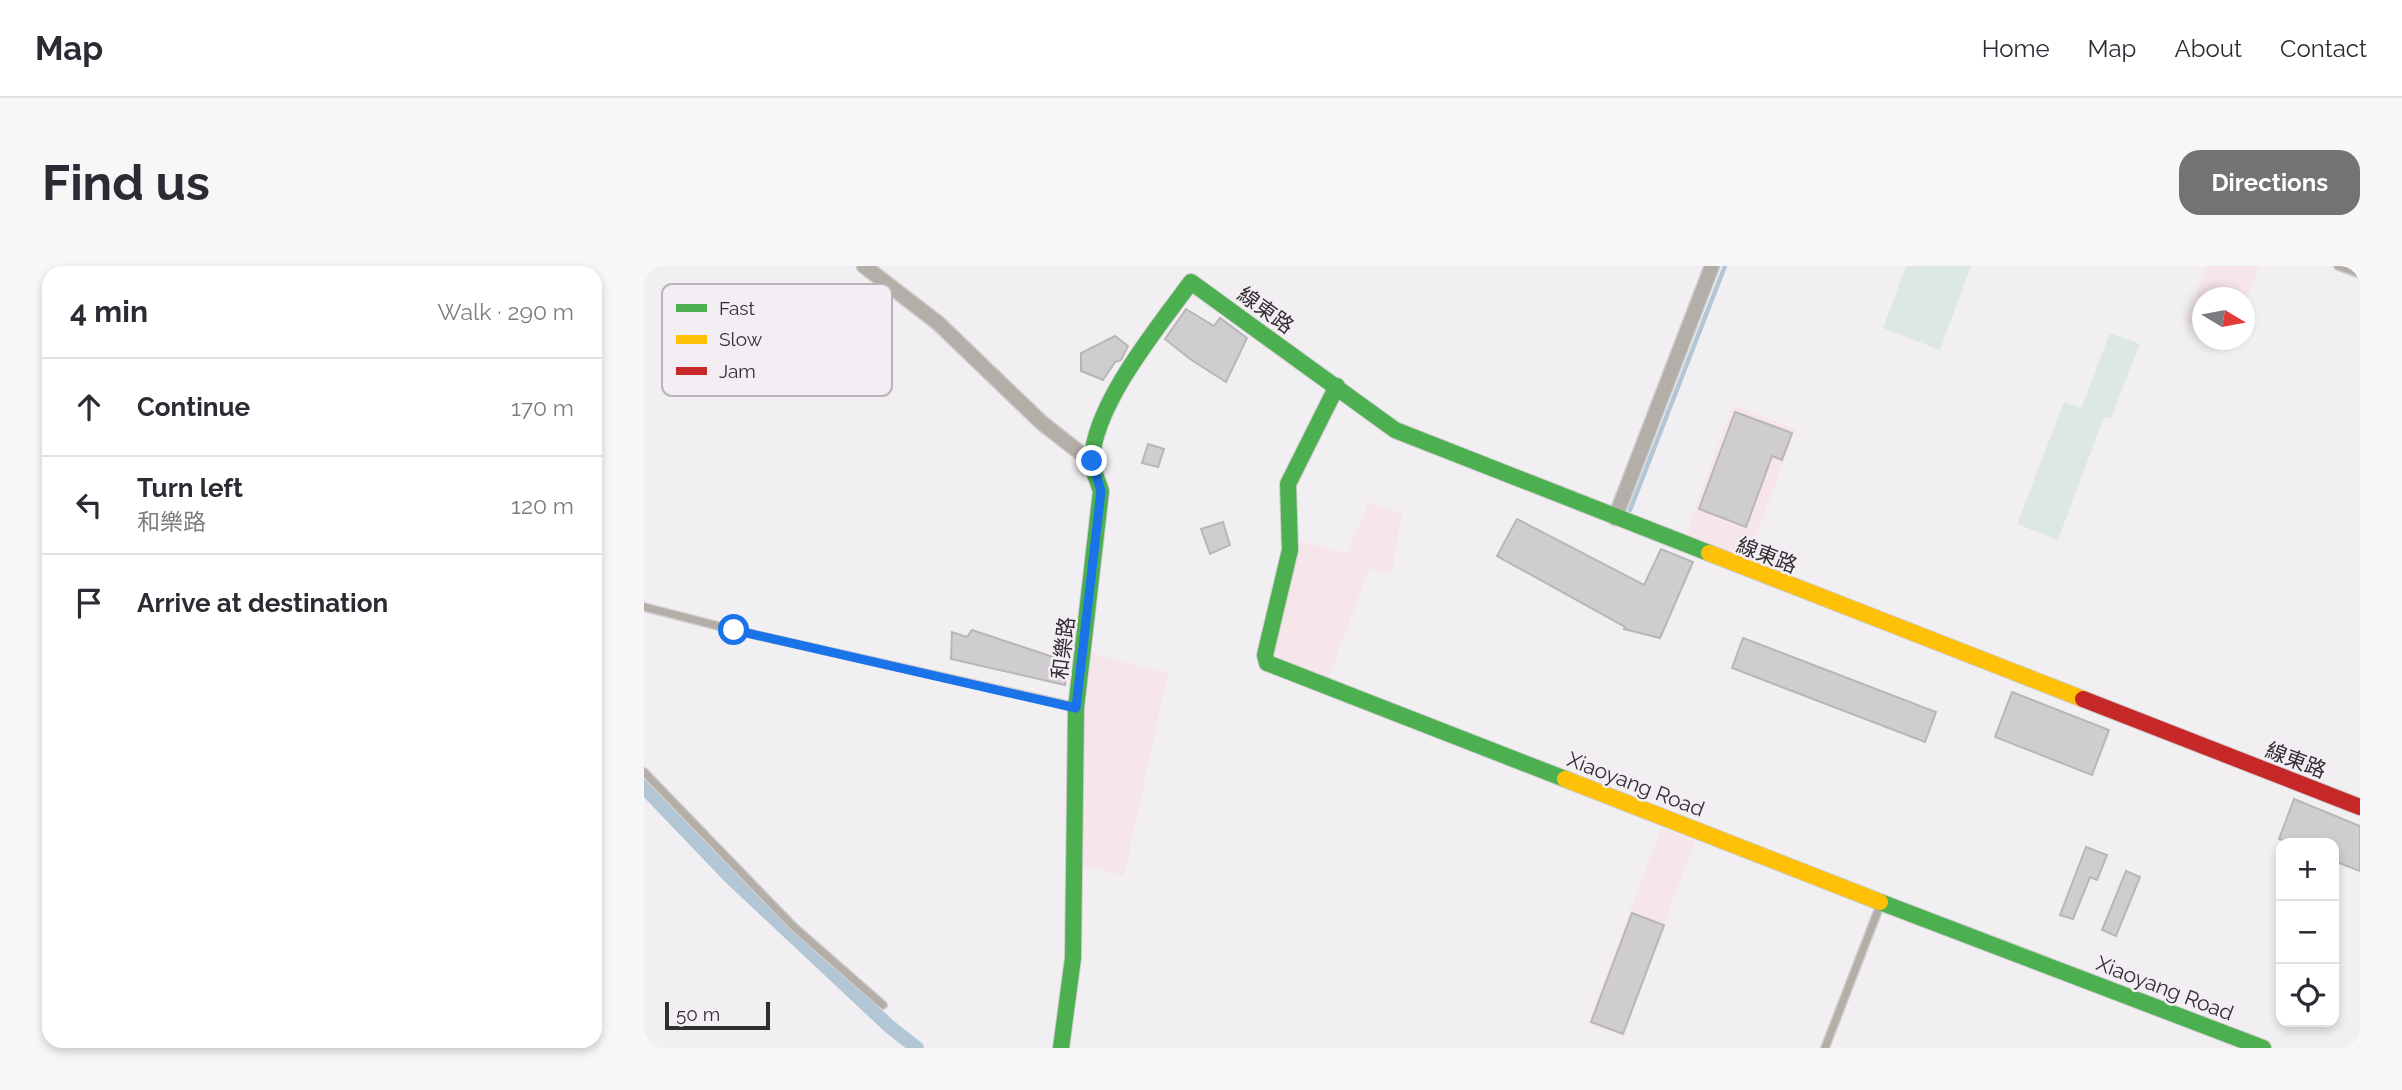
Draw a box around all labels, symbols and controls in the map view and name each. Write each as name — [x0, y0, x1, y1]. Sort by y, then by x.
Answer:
text: Map — [35, 29, 103, 68]
text: Home — [1982, 34, 2050, 63]
text: Map — [2088, 34, 2136, 63]
text: About — [2174, 34, 2242, 63]
text: Contact — [2280, 34, 2367, 63]
button: Directions — [2179, 150, 2360, 215]
text: Find us — [42, 154, 210, 211]
street label: 線東路 — [1233, 281, 1299, 339]
legend — [662, 284, 892, 396]
north arrow — [2192, 287, 2255, 350]
text: 4 min — [70, 294, 148, 329]
text: Fast — [719, 297, 755, 319]
text: Walk · 290 m — [438, 298, 574, 325]
text: Slow — [719, 328, 763, 350]
text: Jam — [719, 360, 756, 382]
icon: ahead — [70, 388, 108, 426]
text: Continue — [137, 392, 250, 422]
text: 170 m — [511, 394, 574, 421]
route end — [1076, 445, 1107, 476]
text: Turn left — [137, 473, 243, 503]
icon: left — [70, 486, 108, 524]
text: 120 m — [511, 492, 574, 519]
text: 和樂路 — [137, 508, 206, 535]
street label: 線東路 — [1733, 532, 1801, 578]
icon: arrive — [70, 584, 108, 622]
text: Arrive at destination — [137, 588, 388, 618]
route start — [718, 614, 749, 645]
street label: 和樂路 — [1047, 615, 1079, 681]
street label: 線東路 — [2262, 737, 2330, 783]
street label: Xiaoyang Road — [1564, 746, 1708, 822]
map controls — [2276, 838, 2339, 1027]
button: + — [2276, 838, 2339, 901]
button: − — [2276, 901, 2339, 964]
street label: Xiaoyang Road — [2093, 950, 2237, 1026]
button: locate — [2276, 964, 2339, 1027]
scale bar — [665, 999, 770, 1031]
text: 50 m — [676, 1003, 720, 1025]

